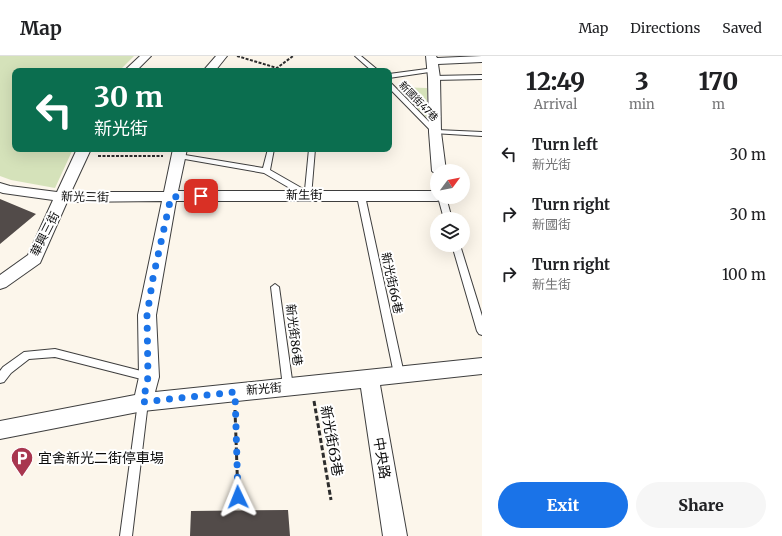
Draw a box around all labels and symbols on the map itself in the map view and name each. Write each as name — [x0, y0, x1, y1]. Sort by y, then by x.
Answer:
street label: 新國街47巷 — [396, 79, 441, 124]
north arrow — [430, 164, 470, 204]
pin — [184, 179, 218, 213]
street label: 新生街 — [286, 187, 322, 202]
street label: 新光三街 — [61, 189, 109, 204]
street label: 華興三街 — [27, 209, 62, 259]
street label: 新光街66巷 — [379, 251, 406, 315]
street label: 新光街86巷 — [283, 303, 306, 367]
street label: 新光街 — [245, 379, 283, 398]
street label: 新光街63巷 — [317, 404, 347, 478]
street label: 中央路 — [370, 436, 394, 480]
parking icon: 宜舍新光二街停車場 — [9, 445, 35, 478]
place label: 宜舍新光二街停車場 — [38, 449, 164, 467]
position arrow — [217, 476, 259, 518]

